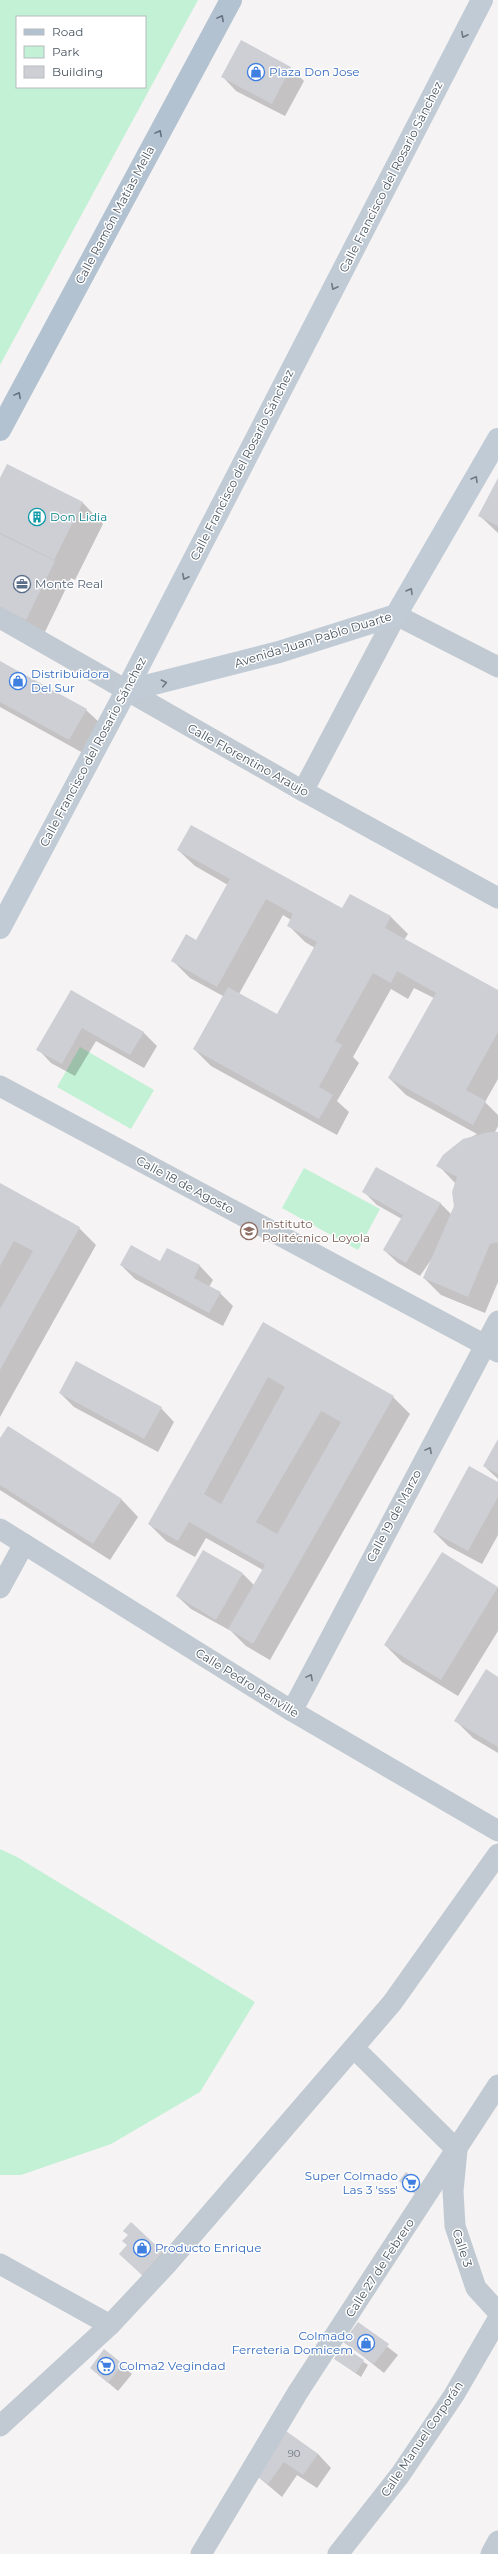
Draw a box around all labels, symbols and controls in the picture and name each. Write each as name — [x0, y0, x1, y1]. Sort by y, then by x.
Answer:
one-way arrow — [216, 15, 224, 22]
legend — [16, 16, 146, 88]
text: Road — [52, 24, 83, 39]
one-way arrow — [462, 30, 469, 38]
text: Park — [52, 44, 80, 59]
shop icon: Plaza Don Jose — [246, 62, 266, 82]
text: Building — [52, 64, 103, 79]
place label: Plaza Don Jose — [269, 64, 360, 79]
street label: Calle Francisco del Rosario Sánchez — [336, 79, 445, 275]
one-way arrow — [155, 130, 162, 137]
street label: Calle Ramón Matías Mella — [72, 143, 157, 287]
one-way arrow — [331, 283, 339, 290]
street label: Calle Francisco del Rosario Sánchez — [187, 367, 296, 563]
one-way arrow — [14, 392, 21, 399]
one-way arrow — [471, 475, 478, 483]
building icon: Don Lidia — [27, 507, 47, 527]
place label: Don Lidia — [50, 509, 107, 524]
one-way arrow — [182, 572, 190, 580]
office icon: Monte Real — [12, 574, 32, 594]
place label: Monte Real — [35, 576, 103, 591]
one-way arrow — [406, 588, 413, 595]
street label: Avenida Juan Pablo Duarte — [232, 608, 393, 671]
street label: Calle Francisco del Rosario Sánchez — [36, 654, 149, 849]
place label: Distribuidora Del Sur — [31, 666, 109, 695]
shop icon: Distribuidora Del Sur — [8, 671, 28, 691]
one-way arrow — [161, 679, 167, 687]
street label: Calle Florentino Araujo — [185, 720, 312, 799]
street label: Calle 18 de Agosto — [134, 1153, 237, 1217]
place label: Instituto Politécnico Loyola — [262, 1216, 370, 1245]
school or university icon: Instituto Politécnico Loyola — [239, 1221, 259, 1241]
one-way arrow — [424, 1447, 432, 1454]
street label: Calle 19 de Marzo — [363, 1467, 424, 1565]
street label: Calle Pedro Renville — [193, 1645, 302, 1720]
one-way arrow — [305, 1673, 312, 1681]
place label: Super Colmado Las 3 'sss' — [305, 2168, 398, 2197]
supermarket icon: Super Colmado Las 3 'sss' — [401, 2173, 421, 2193]
street label: Calle 27 de Febrero — [342, 2216, 417, 2320]
street label: Calle 3 — [449, 2227, 476, 2269]
shop icon: Producto Enrique — [132, 2238, 152, 2258]
place label: Producto Enrique — [155, 2240, 261, 2255]
place label: Colmado Ferreteria Domicem — [232, 2328, 353, 2357]
shop icon: Colmado Ferreteria Domicem — [356, 2333, 376, 2353]
supermarket icon: Colma2 Vegindad — [96, 2356, 116, 2376]
place label: Colma2 Vegindad — [119, 2358, 226, 2373]
street label: Calle Manuel Corporán — [377, 2378, 466, 2499]
house number: 90 — [288, 2447, 301, 2460]

